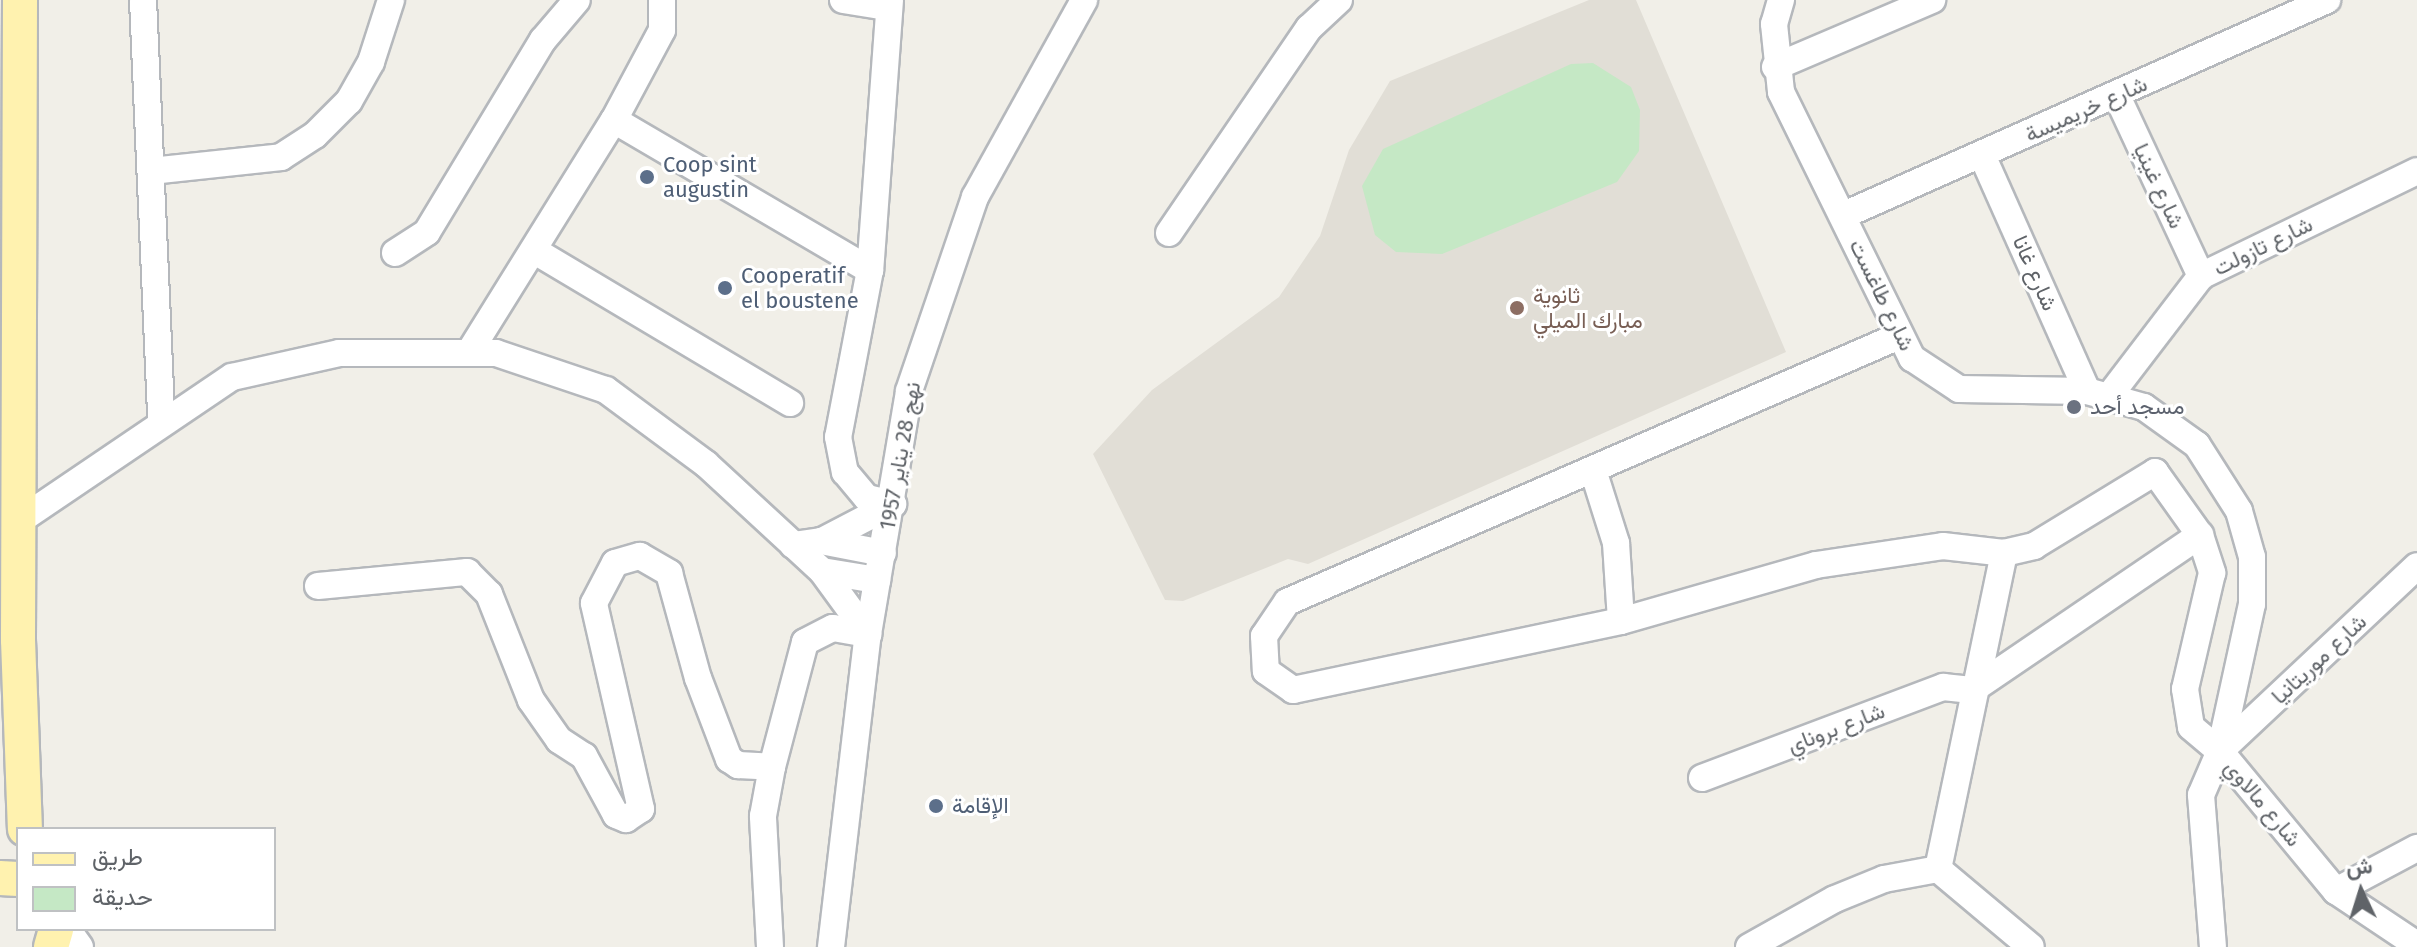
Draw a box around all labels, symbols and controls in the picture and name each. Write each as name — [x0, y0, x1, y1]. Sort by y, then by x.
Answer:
street label: شارع خريميسة — [2021, 70, 2151, 148]
street label: شارع غينيا — [2128, 139, 2190, 233]
place label: Coop sint augustin — [663, 151, 757, 202]
marker: Coop sint augustin — [638, 168, 656, 186]
street label: شارع تازولت — [2209, 211, 2317, 281]
street label: شارع غانا — [2007, 231, 2063, 315]
street label: شارع طاغست — [1844, 235, 1920, 355]
place label: Cooperatif el boustene — [741, 262, 859, 314]
marker: Cooperatif el boustene — [716, 279, 734, 297]
place label: ثانوية مبارك الميلي — [1533, 282, 1643, 334]
marker: ثانوية مبارك الميلي — [1508, 299, 1526, 317]
street label: نهج 28 يناير 1957 — [874, 380, 926, 532]
place label: مسجد أحد — [2090, 394, 2184, 420]
marker: مسجد أحد — [2065, 398, 2083, 416]
street label: شارع موريتانيا — [2266, 608, 2372, 710]
street label: شارع بروناي — [1784, 697, 1888, 759]
street label: شارع مالاوي — [2219, 754, 2307, 852]
place label: الإقامة — [952, 793, 1009, 819]
marker: الإقامة — [927, 797, 945, 815]
legend — [16, 827, 276, 931]
text: طريق — [92, 843, 143, 871]
north arrow — [2321, 851, 2401, 931]
text: ش — [2345, 852, 2373, 881]
text: حديقة — [92, 883, 153, 911]

